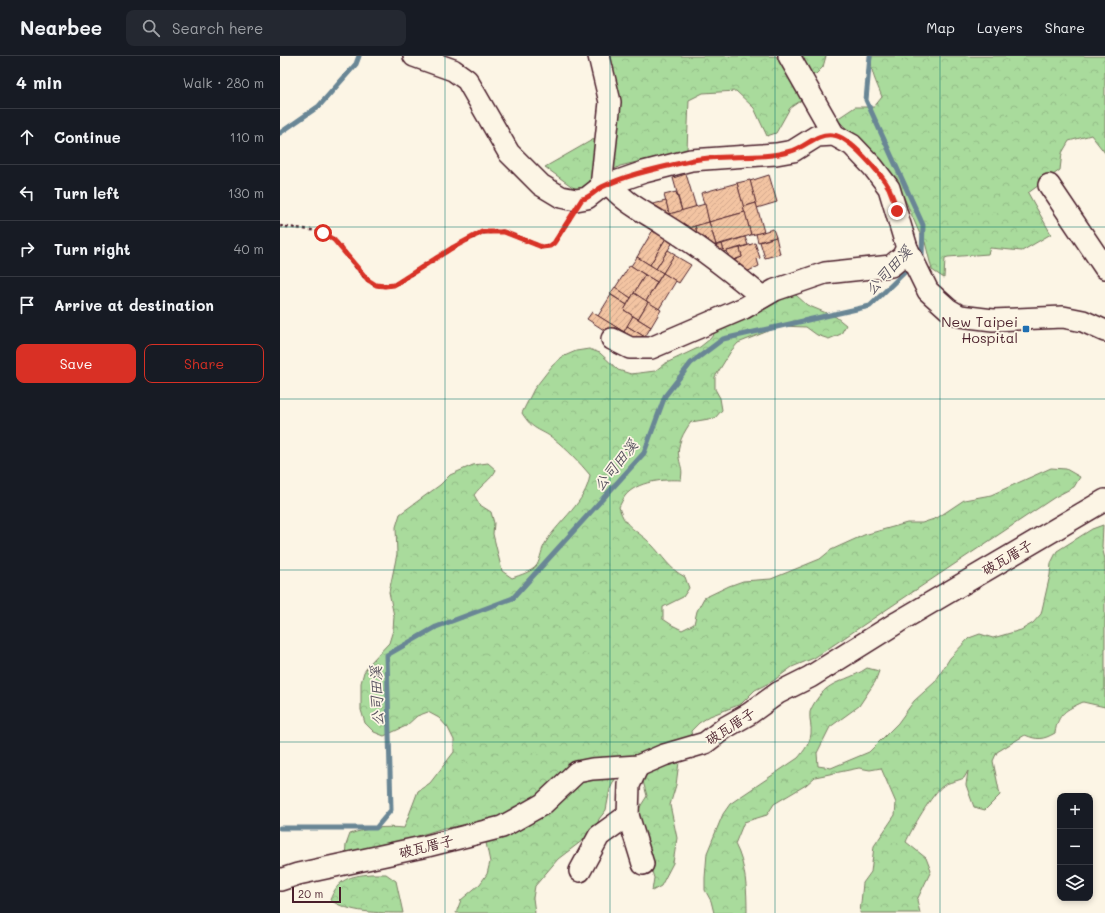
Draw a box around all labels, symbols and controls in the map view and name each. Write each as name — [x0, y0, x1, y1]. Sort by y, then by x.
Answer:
search box — [126, 10, 406, 46]
text: Nearbee — [20, 15, 102, 40]
icon: search — [140, 17, 162, 39]
text: Search here — [172, 18, 263, 38]
text: Map — [926, 18, 955, 37]
text: Layers — [977, 18, 1023, 37]
text: Share — [1045, 18, 1085, 37]
text: 4 min — [16, 71, 62, 93]
text: Walk · 280 m — [183, 74, 264, 91]
icon: ahead — [16, 126, 38, 148]
text: Continue — [54, 127, 121, 147]
text: 110 m — [230, 128, 264, 145]
icon: left — [16, 182, 38, 204]
text: Turn left — [54, 183, 119, 203]
text: 130 m — [228, 184, 264, 201]
route end — [888, 202, 906, 220]
route start — [314, 224, 332, 242]
icon: right — [16, 238, 38, 260]
text: Turn right — [54, 239, 131, 259]
text: 40 m — [234, 240, 264, 257]
water label: 公司田溪 — [860, 241, 916, 299]
icon: arrive — [16, 294, 38, 316]
text: Arrive at destination — [54, 295, 214, 315]
place label: New Taipei Hospital — [941, 312, 1018, 347]
marker: New Taipei Hospital — [1021, 324, 1031, 334]
button: Save — [16, 344, 136, 383]
button: Share — [144, 344, 264, 383]
water label: 公司田溪 — [588, 435, 642, 495]
street label: 破瓦厝子 — [978, 535, 1036, 579]
water label: 公司田溪 — [365, 665, 387, 726]
street label: 破瓦厝子 — [701, 703, 759, 749]
map controls — [1057, 793, 1093, 901]
button: + — [1057, 793, 1093, 829]
button: − — [1057, 829, 1093, 865]
street label: 破瓦厝子 — [397, 830, 455, 862]
button: layers — [1057, 865, 1093, 901]
scale bar — [292, 885, 341, 904]
text: 20 m — [298, 886, 323, 901]

